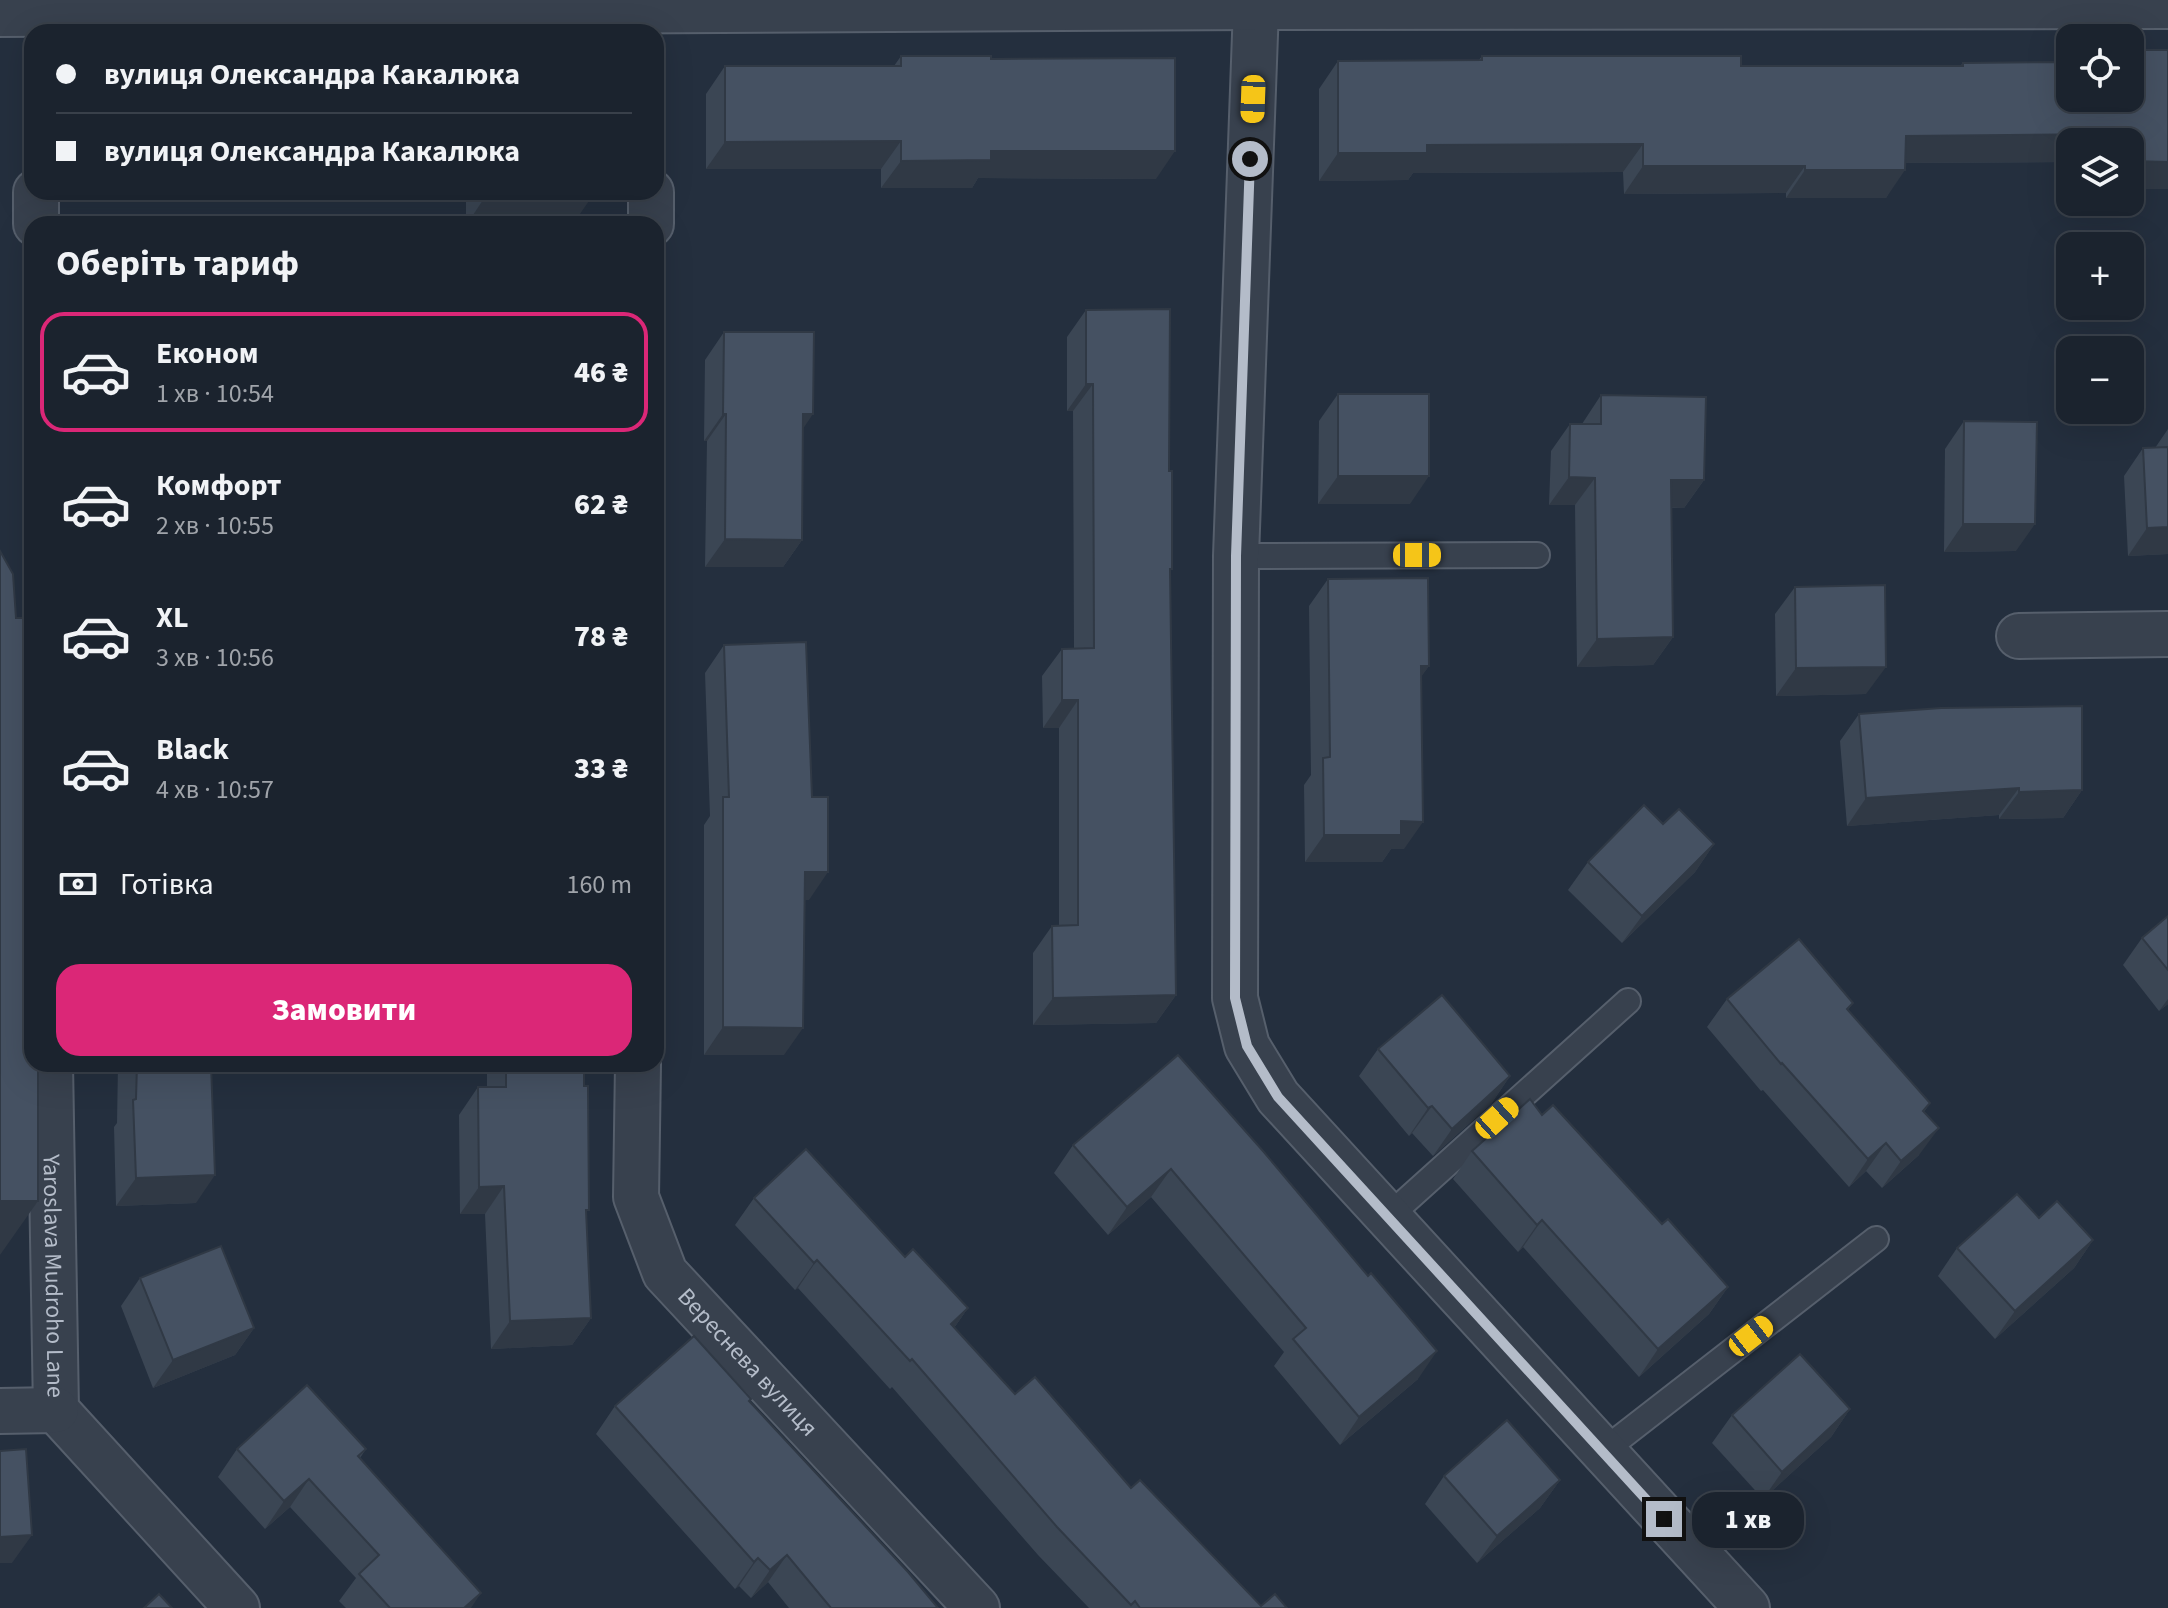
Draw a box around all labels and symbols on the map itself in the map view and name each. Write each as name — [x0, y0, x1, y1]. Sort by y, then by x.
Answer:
car — [1240, 75, 1266, 123]
route start — [1232, 141, 1268, 177]
car — [1393, 543, 1441, 567]
car — [1471, 1093, 1523, 1143]
street label: Yaroslava Mudroho Lane — [34, 1153, 73, 1398]
street label: Вереснева вулиця — [670, 1280, 826, 1444]
car — [1725, 1312, 1777, 1360]
callout: 1 хв — [1692, 1491, 1804, 1547]
route end — [1646, 1501, 1682, 1537]

